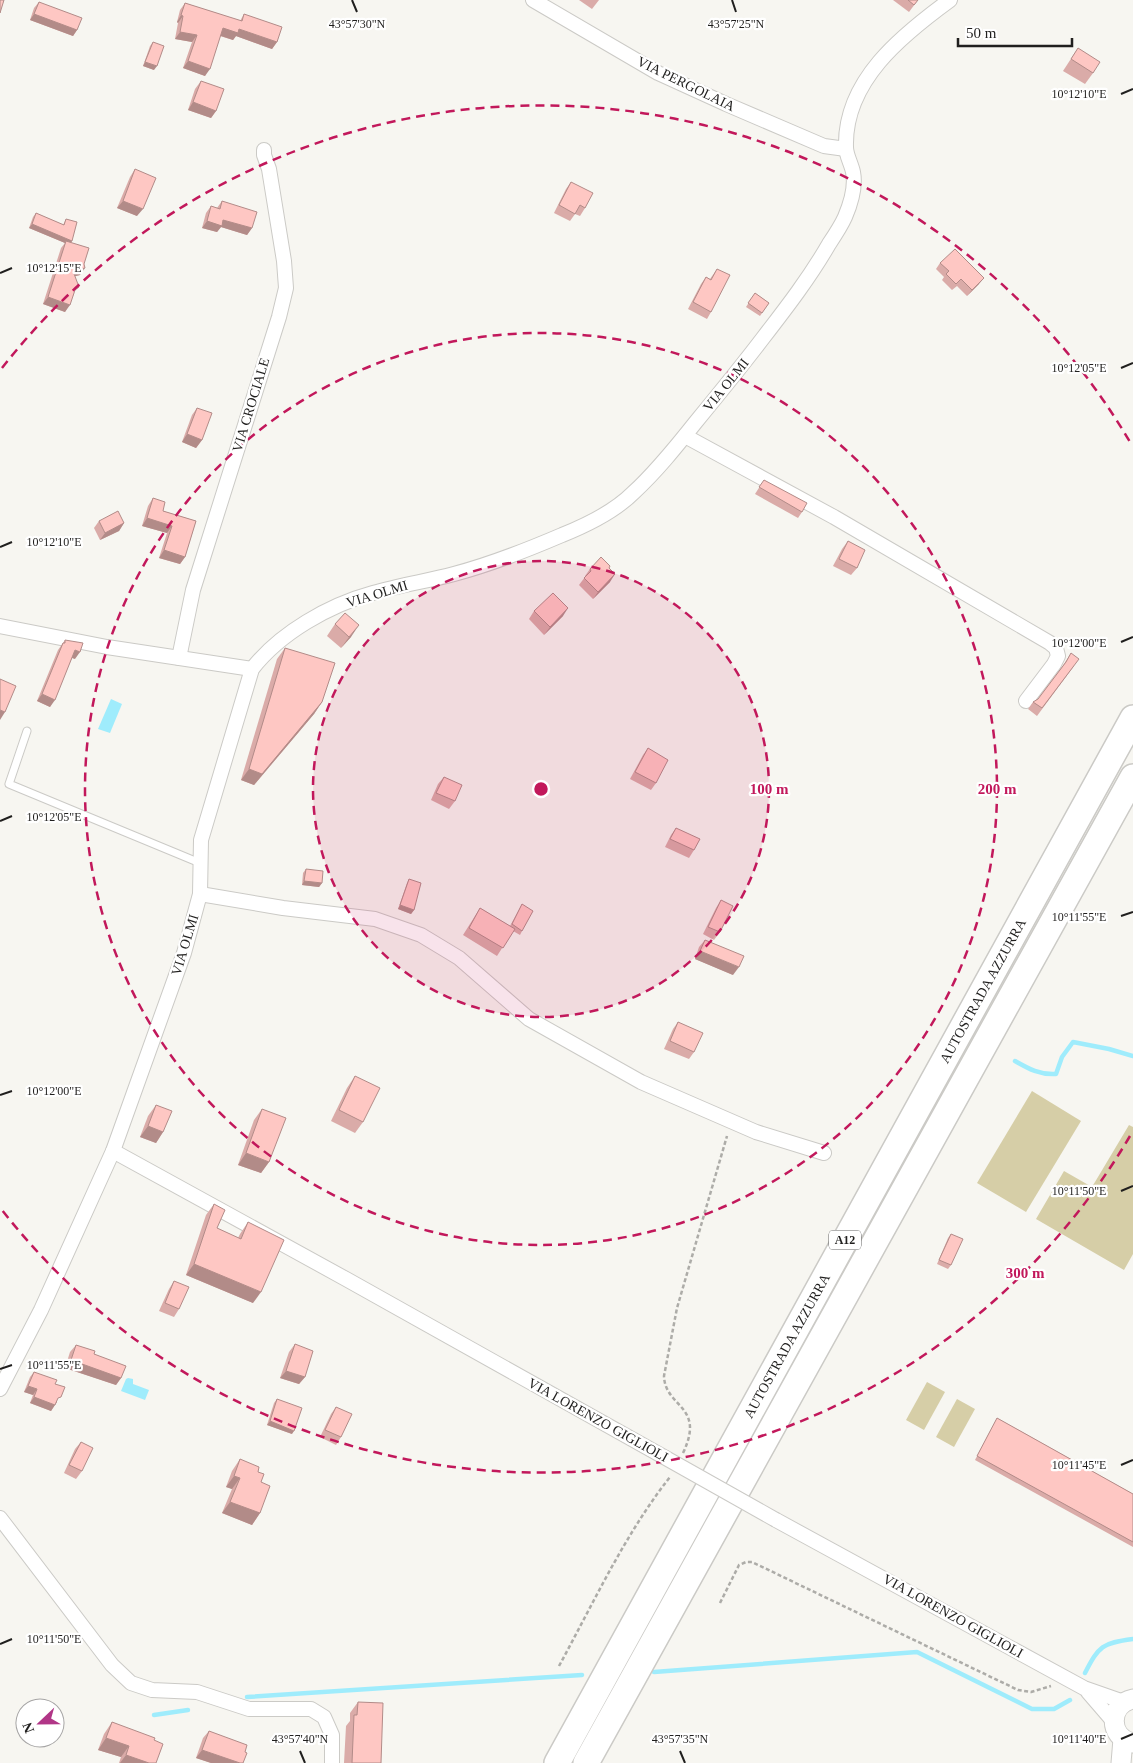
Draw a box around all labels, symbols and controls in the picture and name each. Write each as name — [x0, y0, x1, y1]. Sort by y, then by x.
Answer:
scale bar — [958, 15, 1072, 47]
text: 43°57'30"N — [329, 17, 386, 31]
text: 43°57'25"N — [708, 17, 765, 31]
text: 50 m — [966, 25, 997, 41]
street label: VIA PERGOLAIA — [635, 54, 738, 115]
text: 10°12'10"E — [1051, 87, 1107, 101]
text: 10°12'15"E — [26, 261, 82, 275]
street label: VIA OLMI — [700, 355, 752, 414]
street label: VIA CROCIALE — [230, 356, 272, 454]
text: 10°12'05"E — [1051, 361, 1107, 375]
text: 10°12'10"E — [26, 535, 82, 549]
street label: VIA OLMI — [344, 577, 410, 610]
text: 10°12'00"E — [1051, 636, 1107, 650]
centre of rings — [532, 780, 550, 798]
text: 100 m — [750, 781, 789, 797]
text: 200 m — [978, 781, 1017, 797]
text: 10°12'05"E — [26, 810, 82, 824]
text: 10°11'55"E — [1052, 910, 1106, 924]
street label: VIA OLMI — [169, 912, 202, 978]
street label: AUTOSTRADA AZZURRA — [937, 915, 1029, 1066]
text: 10°12'00"E — [26, 1084, 82, 1098]
text: 10°11'50"E — [1052, 1184, 1106, 1198]
road number: A12 — [829, 1230, 861, 1250]
text: 300 m — [1006, 1265, 1045, 1281]
street label: AUTOSTRADA AZZURRA — [741, 1270, 833, 1421]
text: 10°11'55"E — [27, 1358, 81, 1372]
street label: VIA LORENZO GIGLIOLI — [525, 1375, 671, 1465]
text: 10°11'45"E — [1052, 1458, 1106, 1472]
street label: VIA LORENZO GIGLIOLI — [880, 1571, 1026, 1661]
text: 10°11'50"E — [27, 1632, 81, 1646]
north arrow — [15, 1698, 65, 1748]
text: N — [20, 1720, 37, 1735]
text: 43°57'40"N — [272, 1732, 329, 1746]
text: 43°57'35"N — [652, 1732, 709, 1746]
text: 10°11'40"E — [1052, 1732, 1106, 1746]

